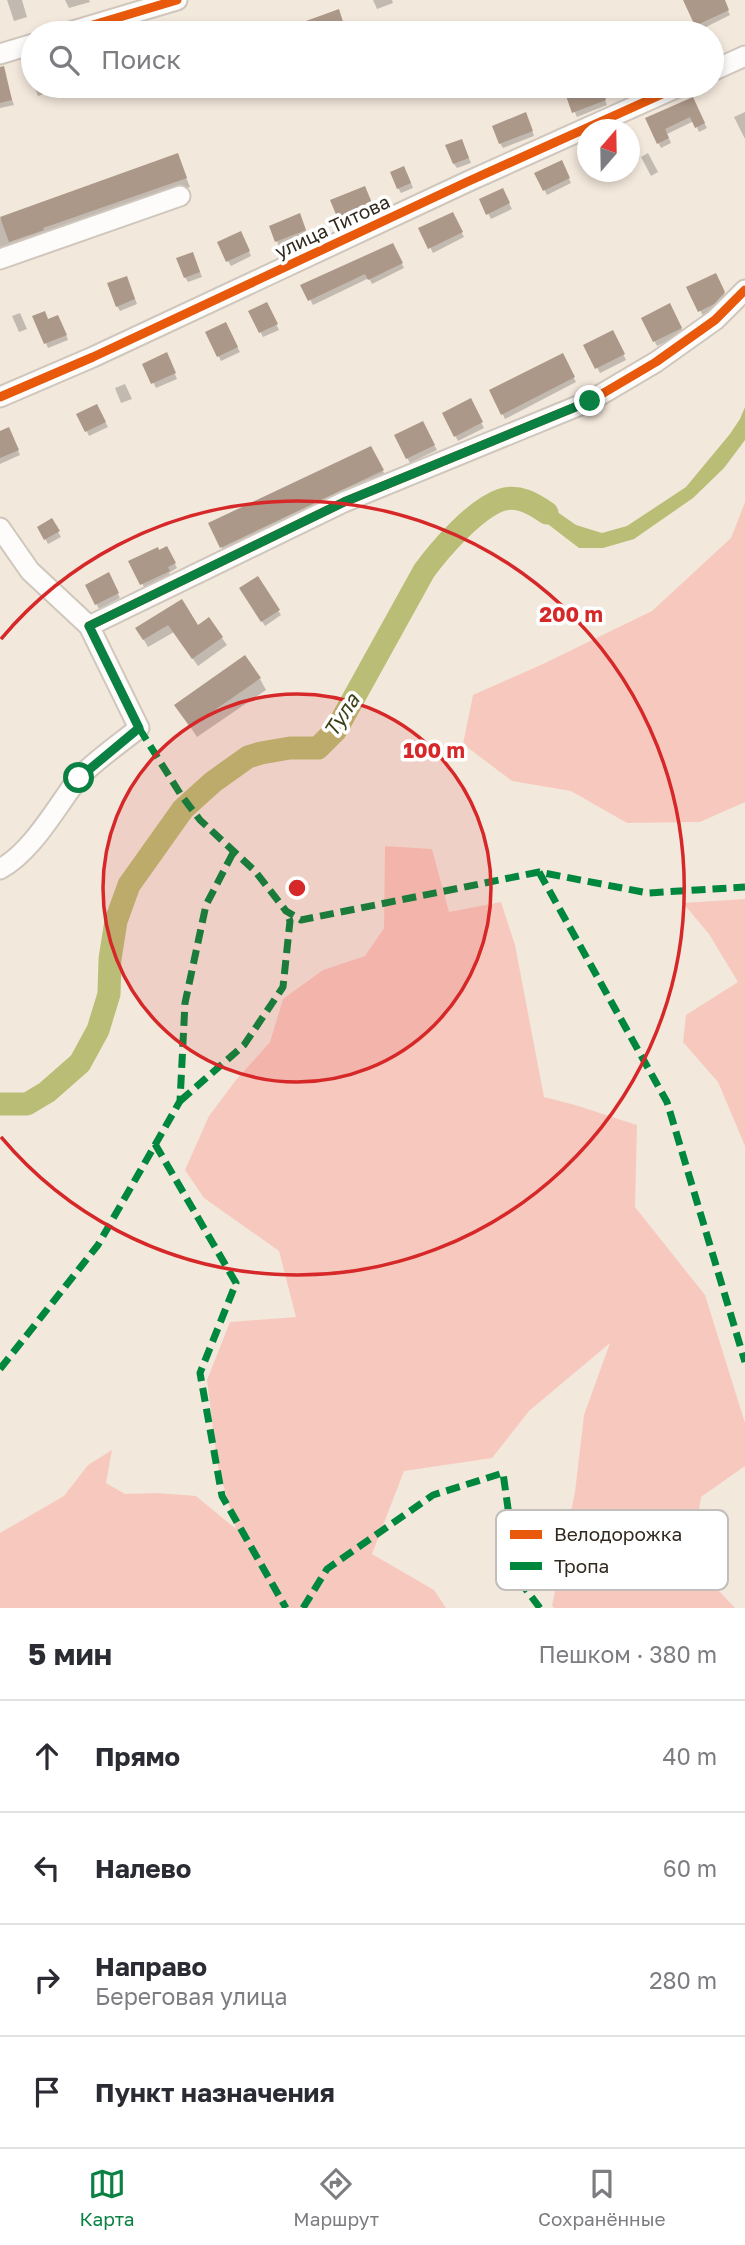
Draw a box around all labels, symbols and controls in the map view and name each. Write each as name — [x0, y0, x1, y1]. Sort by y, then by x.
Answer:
search box — [21, 21, 724, 98]
icon: search — [45, 41, 83, 79]
text: Поиск — [101, 44, 181, 75]
north arrow — [577, 119, 640, 182]
street label: улица Титова — [271, 189, 393, 263]
route end — [574, 385, 605, 416]
text: 200 m — [539, 601, 603, 627]
water label: Тула — [317, 687, 365, 742]
text: 100 m — [403, 737, 465, 763]
route start — [63, 762, 94, 793]
centre of rings — [285, 876, 309, 900]
legend — [496, 1510, 728, 1590]
text: Велодорожка — [554, 1522, 682, 1545]
text: Тропа — [554, 1554, 609, 1577]
text: 5 мин — [28, 1636, 112, 1672]
text: Пешком · 380 m — [538, 1640, 717, 1668]
icon: ahead — [28, 1737, 66, 1775]
text: Прямо — [95, 1741, 180, 1772]
text: 40 m — [663, 1742, 717, 1770]
icon: left — [28, 1849, 66, 1887]
text: Налево — [95, 1853, 191, 1884]
text: 60 m — [663, 1854, 717, 1882]
text: Направо — [95, 1951, 207, 1982]
icon: right — [28, 1961, 66, 1999]
text: 280 m — [649, 1966, 717, 1994]
text: Береговая улица — [95, 1982, 288, 2010]
icon: arrive — [28, 2073, 66, 2111]
text: Пункт назначения — [95, 2077, 335, 2108]
tab: Карта — [79, 2165, 134, 2230]
tab: Маршрут — [293, 2165, 379, 2230]
tab: Сохранённые — [538, 2165, 666, 2230]

